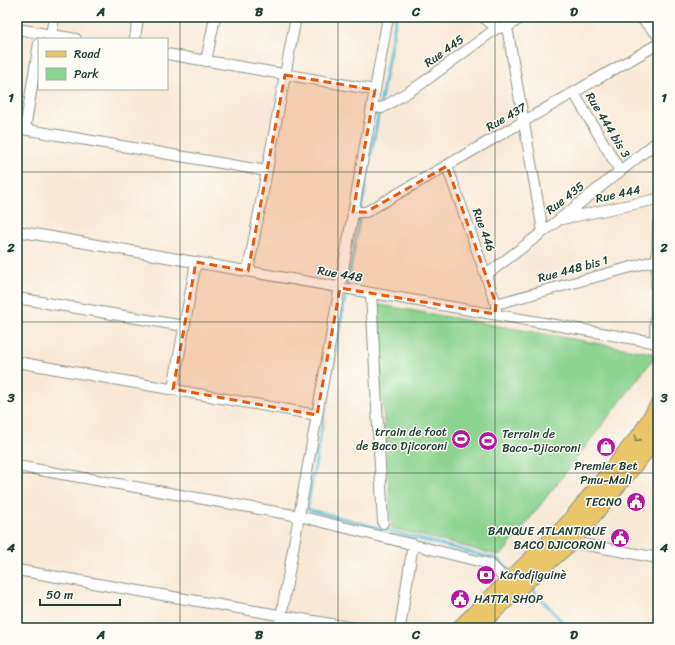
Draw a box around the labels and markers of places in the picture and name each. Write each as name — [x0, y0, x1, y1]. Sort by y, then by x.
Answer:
place label: trrain de foot de Baco Djicoroni — [356, 421, 448, 457]
place label: Terrain de Baco-Djicoroni — [502, 423, 581, 459]
sports icon: trrain de foot de Baco Djicoroni — [450, 428, 472, 450]
sports icon: Terrain de Baco-Djicoroni — [477, 430, 499, 452]
shop icon: Premier Bet Pmu-Mali — [595, 436, 617, 458]
place label: Premier Bet Pmu-Mali — [574, 455, 638, 491]
place label: TECNO — [585, 491, 622, 513]
public building icon: TECNO — [625, 491, 647, 513]
place label: BANQUE ATLANTIQUE BACO DJICORONI — [488, 520, 607, 556]
public building icon: BANQUE ATLANTIQUE BACO DJICORONI — [609, 527, 631, 549]
bank icon: Kafodjiguinè — [475, 564, 497, 586]
place label: Kafodjiguinè — [500, 564, 566, 586]
public building icon: HATTA SHOP — [449, 588, 471, 610]
place label: HATTA SHOP — [474, 588, 543, 610]

